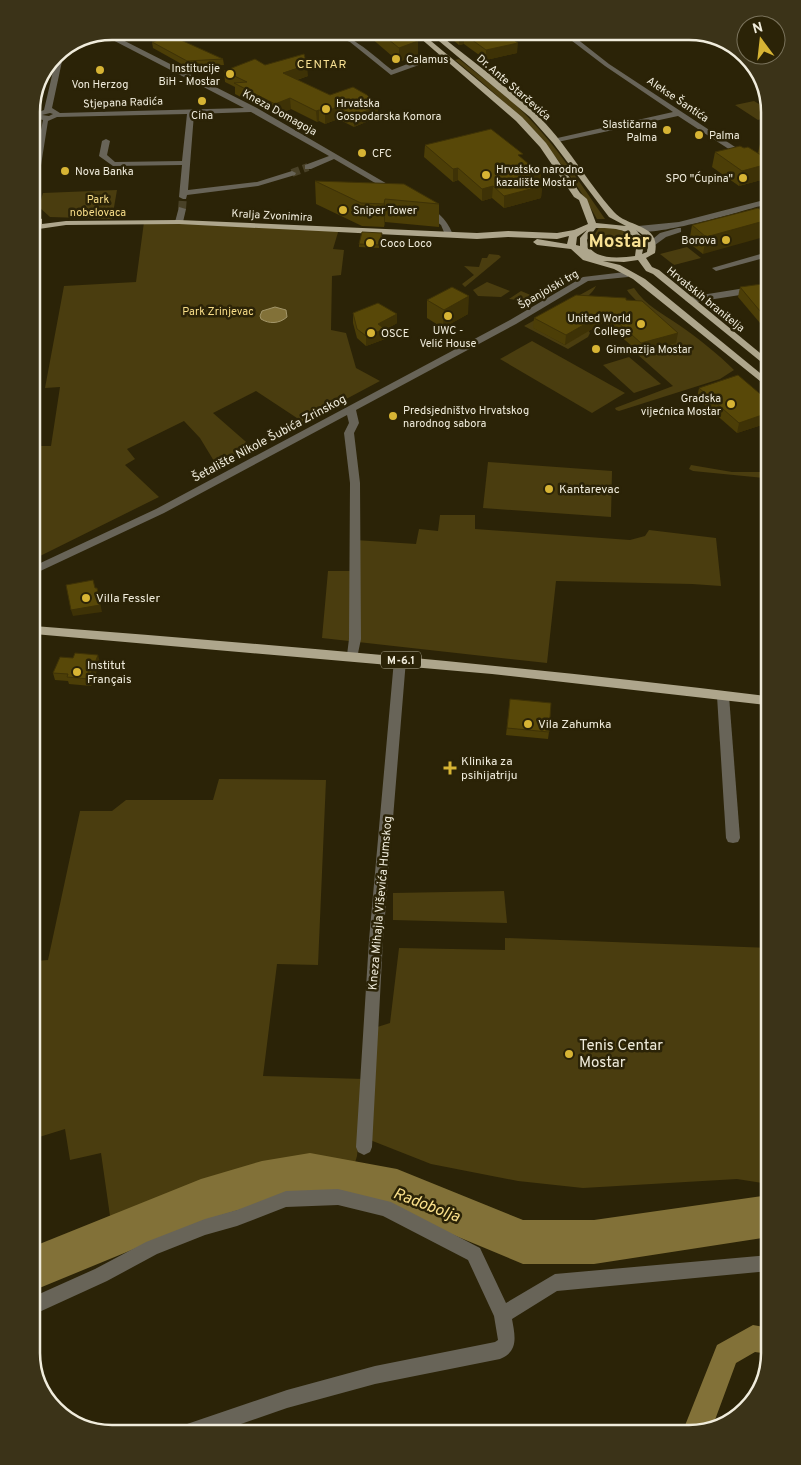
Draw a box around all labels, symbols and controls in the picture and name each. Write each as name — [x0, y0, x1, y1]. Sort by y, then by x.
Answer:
north arrow — [736, 15, 786, 65]
text: N — [751, 19, 765, 38]
street label: Dr. Ante Starčevića — [473, 52, 554, 124]
marker: Calamus — [390, 53, 402, 65]
place label: Calamus — [406, 53, 448, 67]
district label: CENTAR — [297, 57, 347, 73]
place label: Institucije BiH - Mostar — [159, 62, 221, 89]
marker: Von Herzog — [94, 64, 106, 76]
marker: Institucije BiH - Mostar — [224, 68, 236, 80]
street label: Alekse Šantića — [644, 73, 712, 126]
place label: Von Herzog — [72, 78, 128, 92]
street label: Kneza Domagoja — [240, 87, 319, 139]
street label: Stjepana Radića — [83, 95, 163, 111]
marker: Cina — [196, 95, 208, 107]
place label: Hrvatska Gospodarska Komora — [336, 97, 442, 124]
marker: Hrvatska Gospodarska Komora — [320, 103, 332, 115]
place label: Cina — [191, 109, 213, 123]
place label: Slastičarna Palma — [602, 118, 657, 145]
marker: Slastičarna Palma — [661, 124, 673, 136]
marker: Palma — [693, 129, 705, 141]
place label: Palma — [709, 129, 740, 143]
marker: CFC — [356, 147, 368, 159]
place label: CFC — [372, 147, 392, 161]
place label: Hrvatsko narodno kazalište Mostar — [496, 163, 584, 190]
marker: Nova Banka — [59, 165, 71, 177]
place label: Nova Banka — [75, 165, 134, 179]
marker: Hrvatsko narodno kazalište Mostar — [480, 169, 492, 181]
place label: SPO "Ćupina" — [666, 171, 733, 186]
marker: SPO "Ćupina" — [737, 172, 749, 184]
park label: Park nobelovaca — [70, 193, 126, 220]
marker: Sniper Tower — [337, 204, 349, 216]
place label: Sniper Tower — [353, 204, 418, 218]
street label: Kralja Zvonimira — [231, 207, 313, 225]
district label: Mostar — [588, 230, 650, 254]
place label: Borova — [681, 234, 716, 248]
marker: Borova — [720, 234, 732, 246]
marker: Coco Loco — [364, 237, 376, 249]
place label: Coco Loco — [380, 237, 432, 251]
street label: Hrvatskih branitelja — [663, 264, 747, 336]
street label: Španjolski trg — [515, 266, 581, 313]
park label: Park Zrinjevac — [182, 305, 254, 319]
marker: UWC - Velić House — [442, 310, 454, 322]
place label: United World College — [567, 312, 631, 339]
marker: United World College — [635, 318, 647, 330]
place label: UWC - Velić House — [420, 324, 476, 351]
marker: OSCE — [365, 327, 377, 339]
place label: OSCE — [381, 327, 409, 341]
marker: Gimnazija Mostar — [590, 343, 602, 355]
place label: Gimnazija Mostar — [606, 343, 693, 357]
street label: Šetalište Nikole Šubića Zrinskog — [190, 391, 349, 486]
place label: Gradska vijećnica Mostar — [641, 392, 722, 419]
marker: Gradska vijećnica Mostar — [725, 398, 737, 410]
place label: Predsjedništvo Hrvatskog narodnog sabora — [403, 404, 529, 431]
marker: Predsjedništvo Hrvatskog narodnog sabora — [387, 410, 399, 422]
place label: Kantarevac — [559, 482, 620, 498]
marker: Kantarevac — [543, 483, 555, 495]
place label: Villa Fessler — [96, 591, 160, 607]
marker: Villa Fessler — [80, 592, 92, 604]
road number: M-6.1 — [381, 652, 421, 668]
place label: Institut Français — [87, 658, 132, 688]
marker: Institut Français — [71, 666, 83, 678]
place label: Vila Zahumka — [538, 717, 611, 733]
marker: Vila Zahumka — [522, 718, 534, 730]
place label: Klinika za psihijatriju — [461, 754, 518, 784]
marker: Klinika za psihijatriju — [443, 761, 457, 775]
street label: Kneza Mihajla Viševića Humskog — [365, 815, 397, 991]
place label: Tenis Centar Mostar — [579, 1037, 663, 1073]
marker: Tenis Centar Mostar — [563, 1048, 575, 1060]
water label: Radobolja — [390, 1184, 463, 1228]

